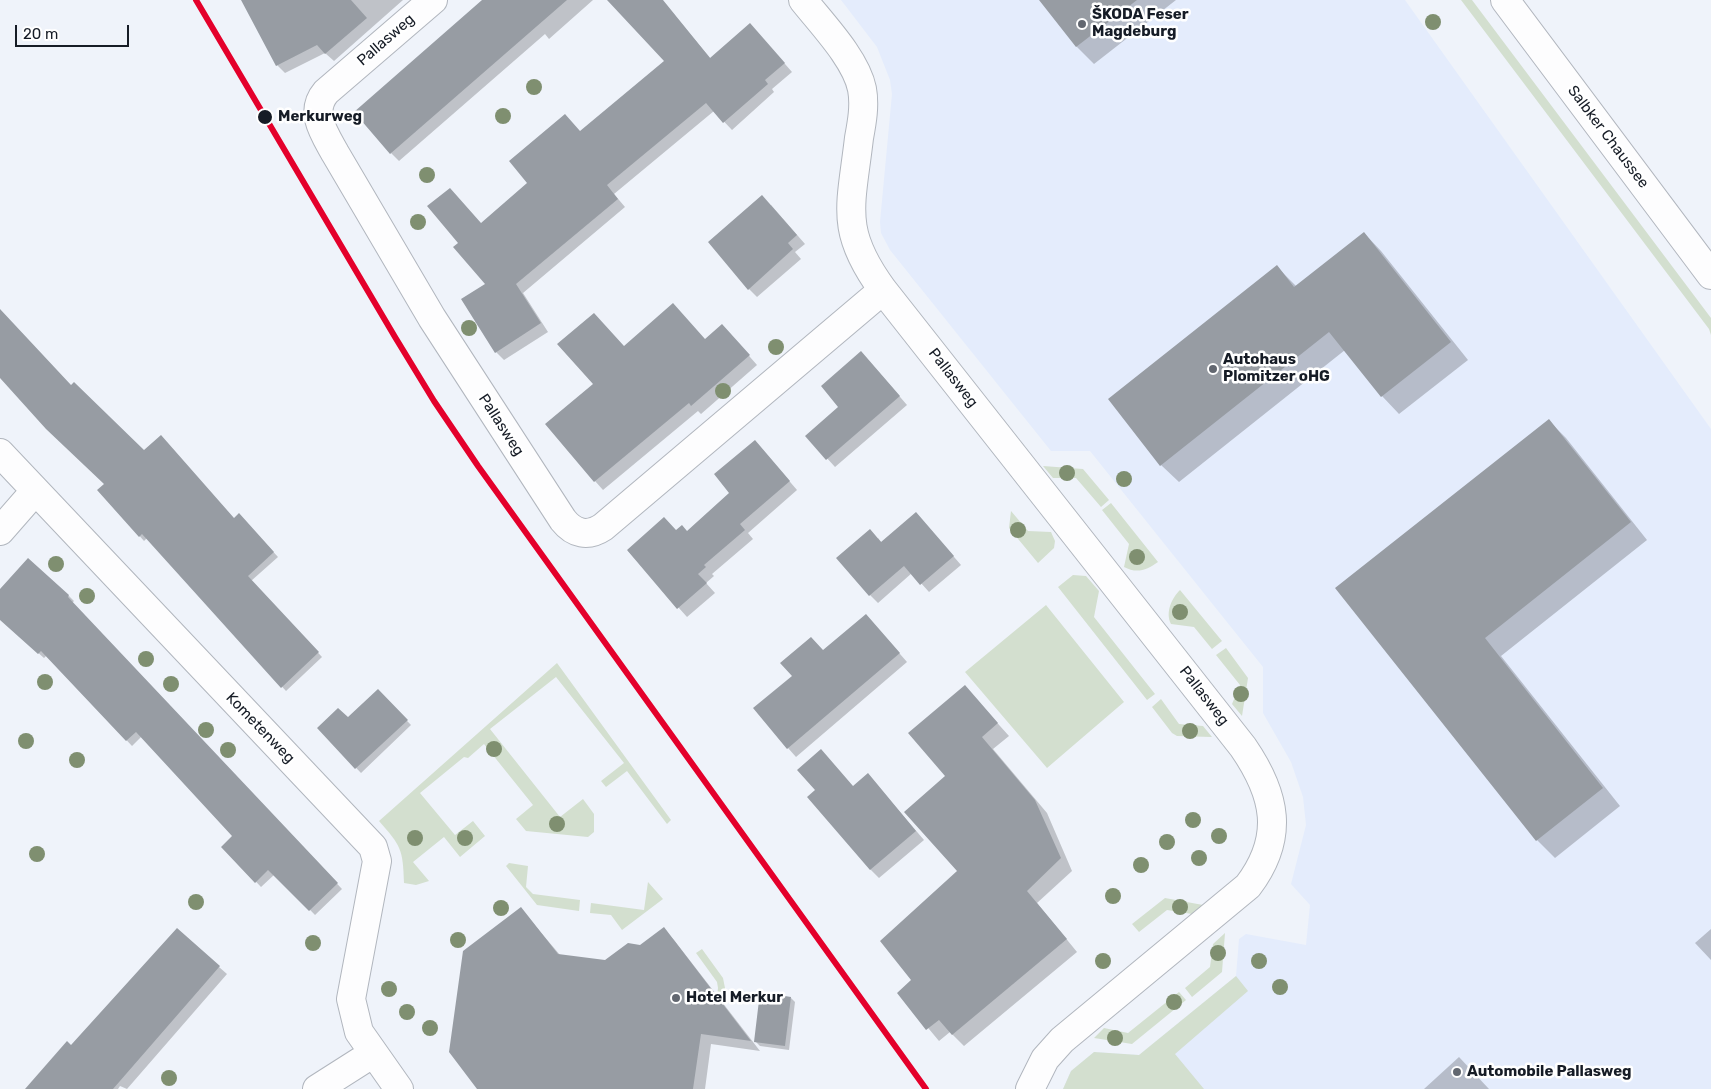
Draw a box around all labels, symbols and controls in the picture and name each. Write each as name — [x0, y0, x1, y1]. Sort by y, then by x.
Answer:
place label: ŠKODA Feser Magdeburg — [1092, 6, 1189, 41]
street label: Pallasweg — [354, 10, 418, 70]
scale bar — [18, 15, 131, 47]
marker: ŠKODA Feser Magdeburg — [1076, 18, 1088, 30]
text: 20 m — [23, 25, 58, 43]
street label: Salbker Chaussee — [1564, 82, 1652, 192]
marker: Merkurweg — [256, 108, 274, 126]
place label: Merkurweg — [278, 108, 362, 126]
street label: Pallasweg — [924, 345, 982, 411]
place label: Autohaus Plomitzer oHG — [1223, 351, 1330, 386]
marker: Autohaus Plomitzer oHG — [1207, 363, 1219, 375]
street label: Pallasweg — [474, 391, 528, 459]
street label: Pallasweg — [1175, 663, 1233, 729]
street label: Kometenweg — [222, 689, 298, 767]
place label: Hotel Merkur — [686, 989, 783, 1007]
marker: Hotel Merkur — [670, 992, 682, 1004]
place label: Automobile Pallasweg — [1467, 1063, 1632, 1081]
marker: Automobile Pallasweg — [1451, 1066, 1463, 1078]

